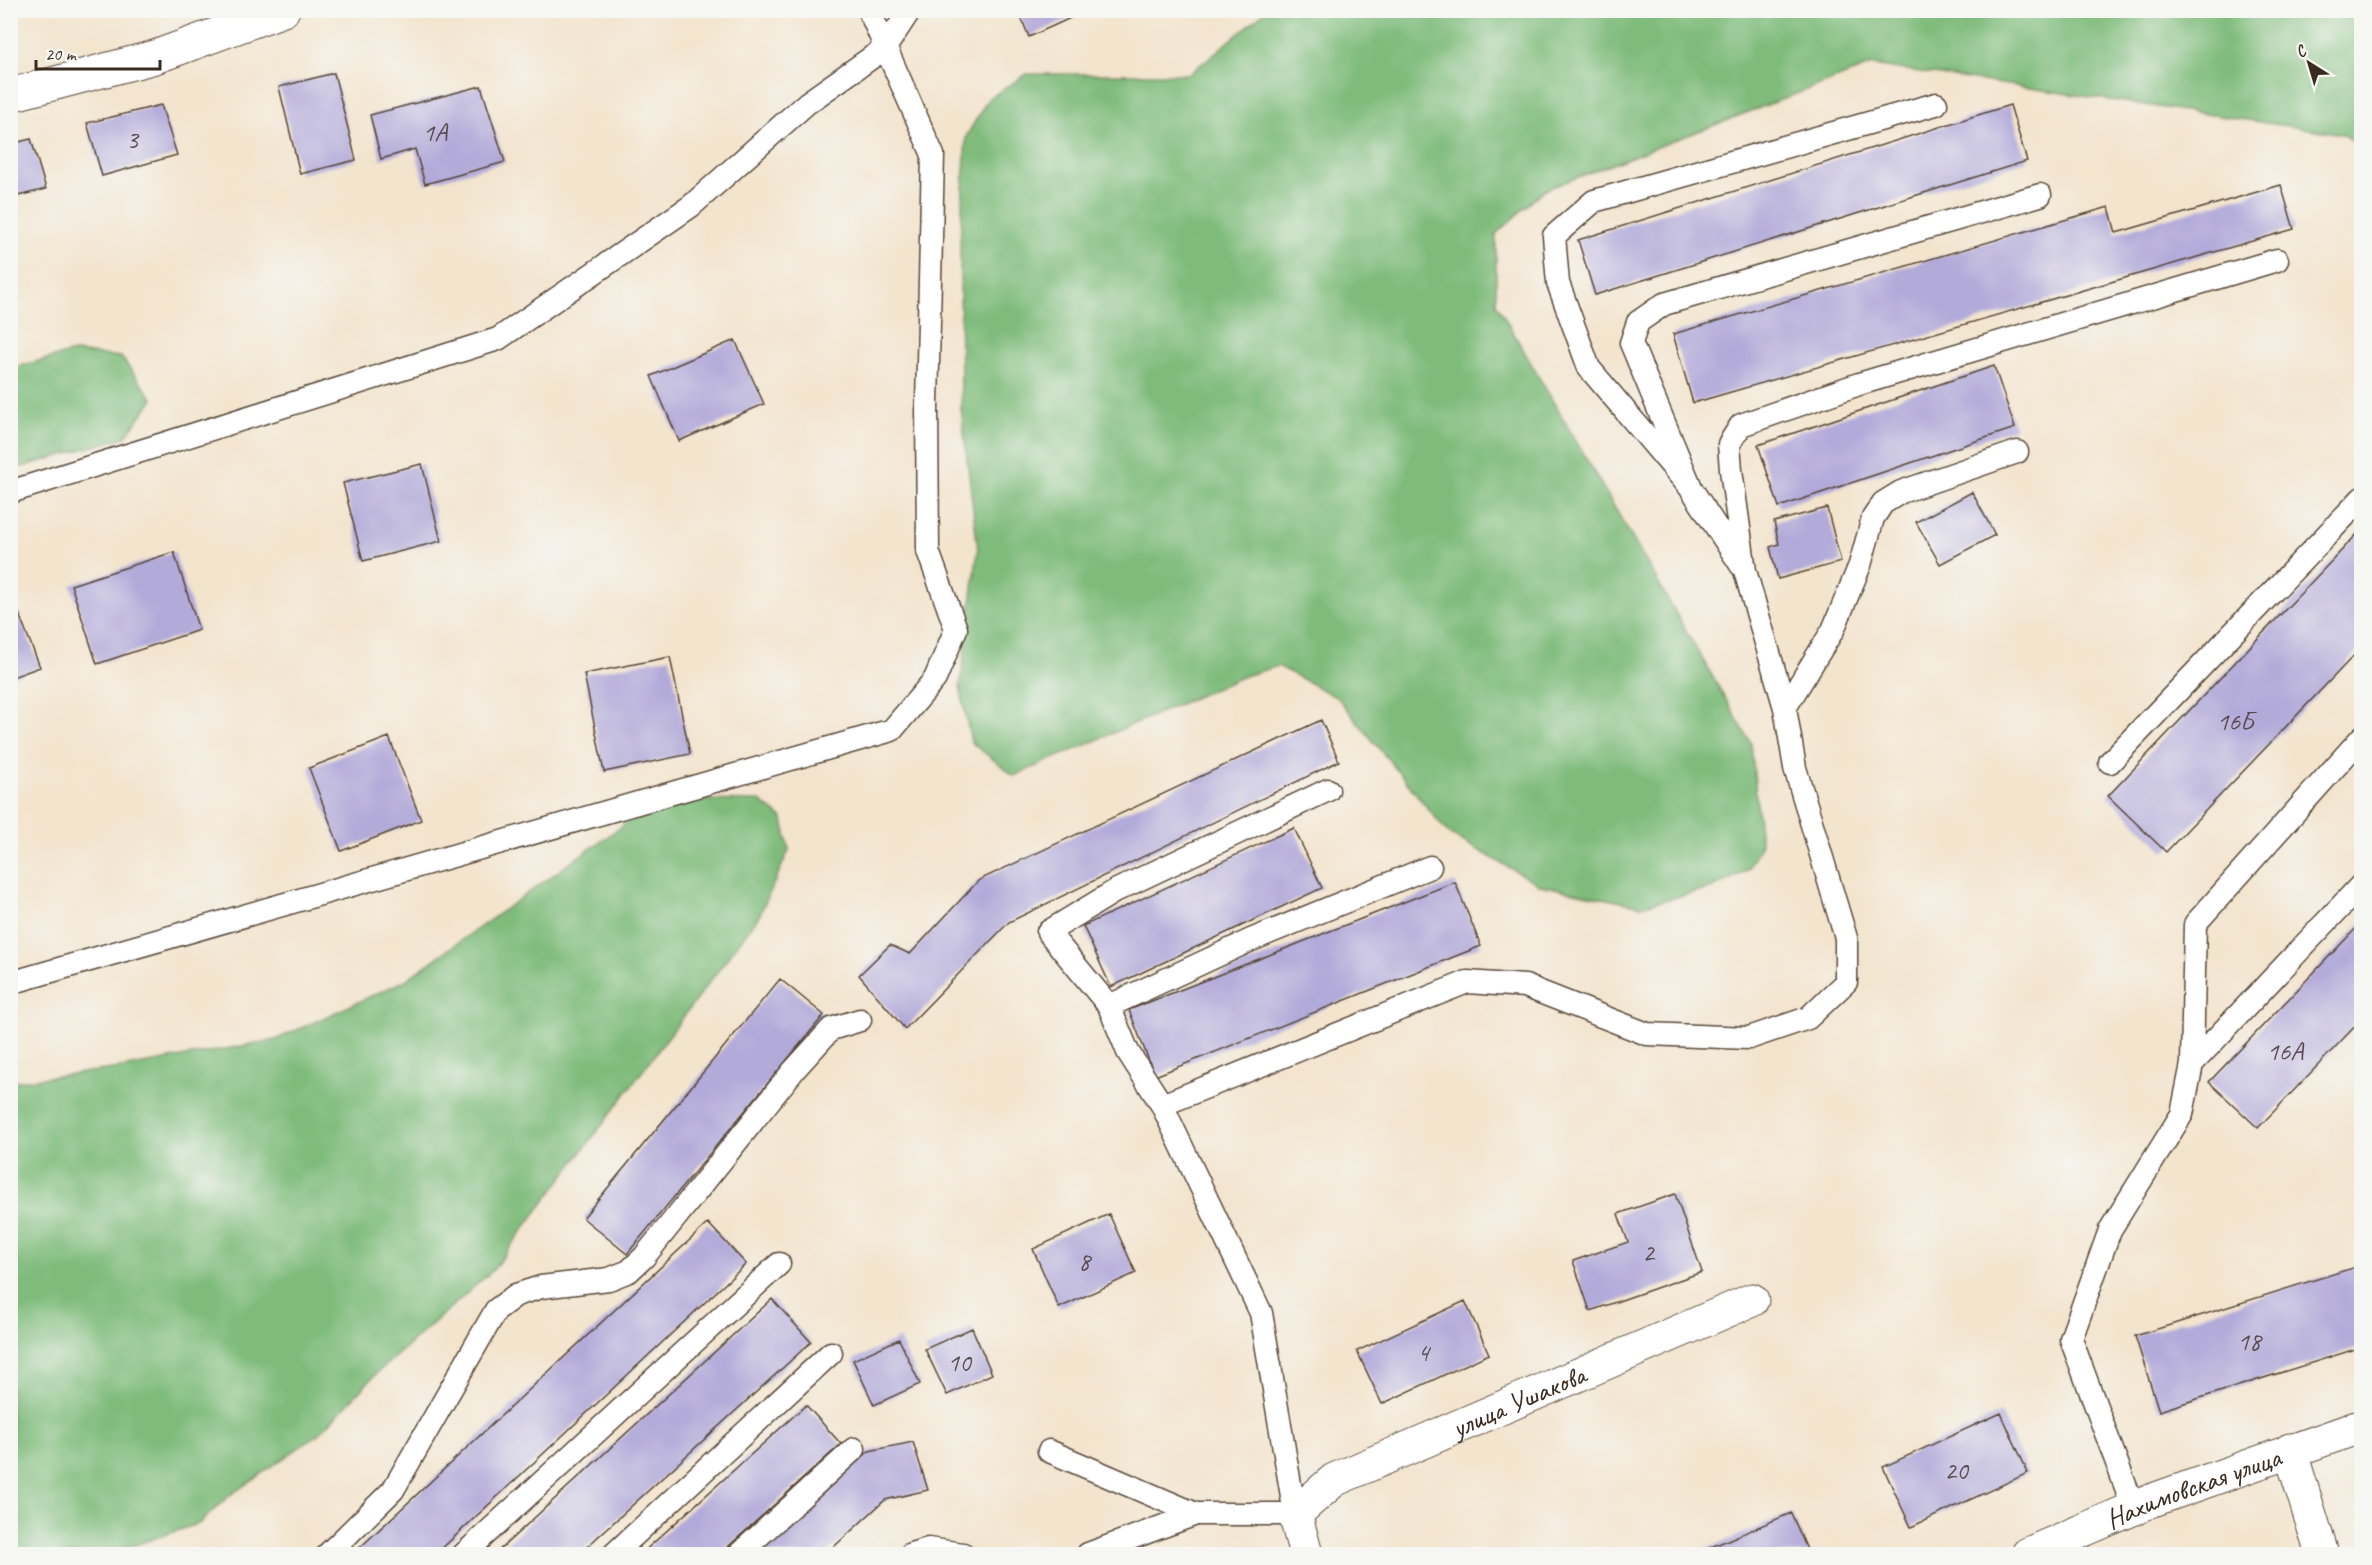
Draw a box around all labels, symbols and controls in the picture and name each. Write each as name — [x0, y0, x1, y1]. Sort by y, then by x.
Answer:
scale bar — [36, 33, 160, 71]
north arrow — [2279, 33, 2339, 93]
text: С — [2291, 40, 2311, 62]
text: 20 m — [45, 43, 78, 65]
house number: 1А — [423, 116, 449, 149]
house number: 3 — [126, 123, 140, 156]
house number: 16Б — [2217, 705, 2257, 738]
house number: 16А — [2267, 1035, 2305, 1068]
house number: 2 — [1642, 1236, 1656, 1269]
house number: 8 — [1078, 1245, 1092, 1278]
house number: 18 — [2237, 1325, 2263, 1358]
house number: 4 — [1417, 1336, 1431, 1369]
house number: 10 — [947, 1346, 973, 1379]
street label: улица Ушакова — [1444, 1355, 1593, 1446]
street label: Нахимовская улица — [2100, 1438, 2287, 1536]
house number: 20 — [1944, 1454, 1970, 1487]

